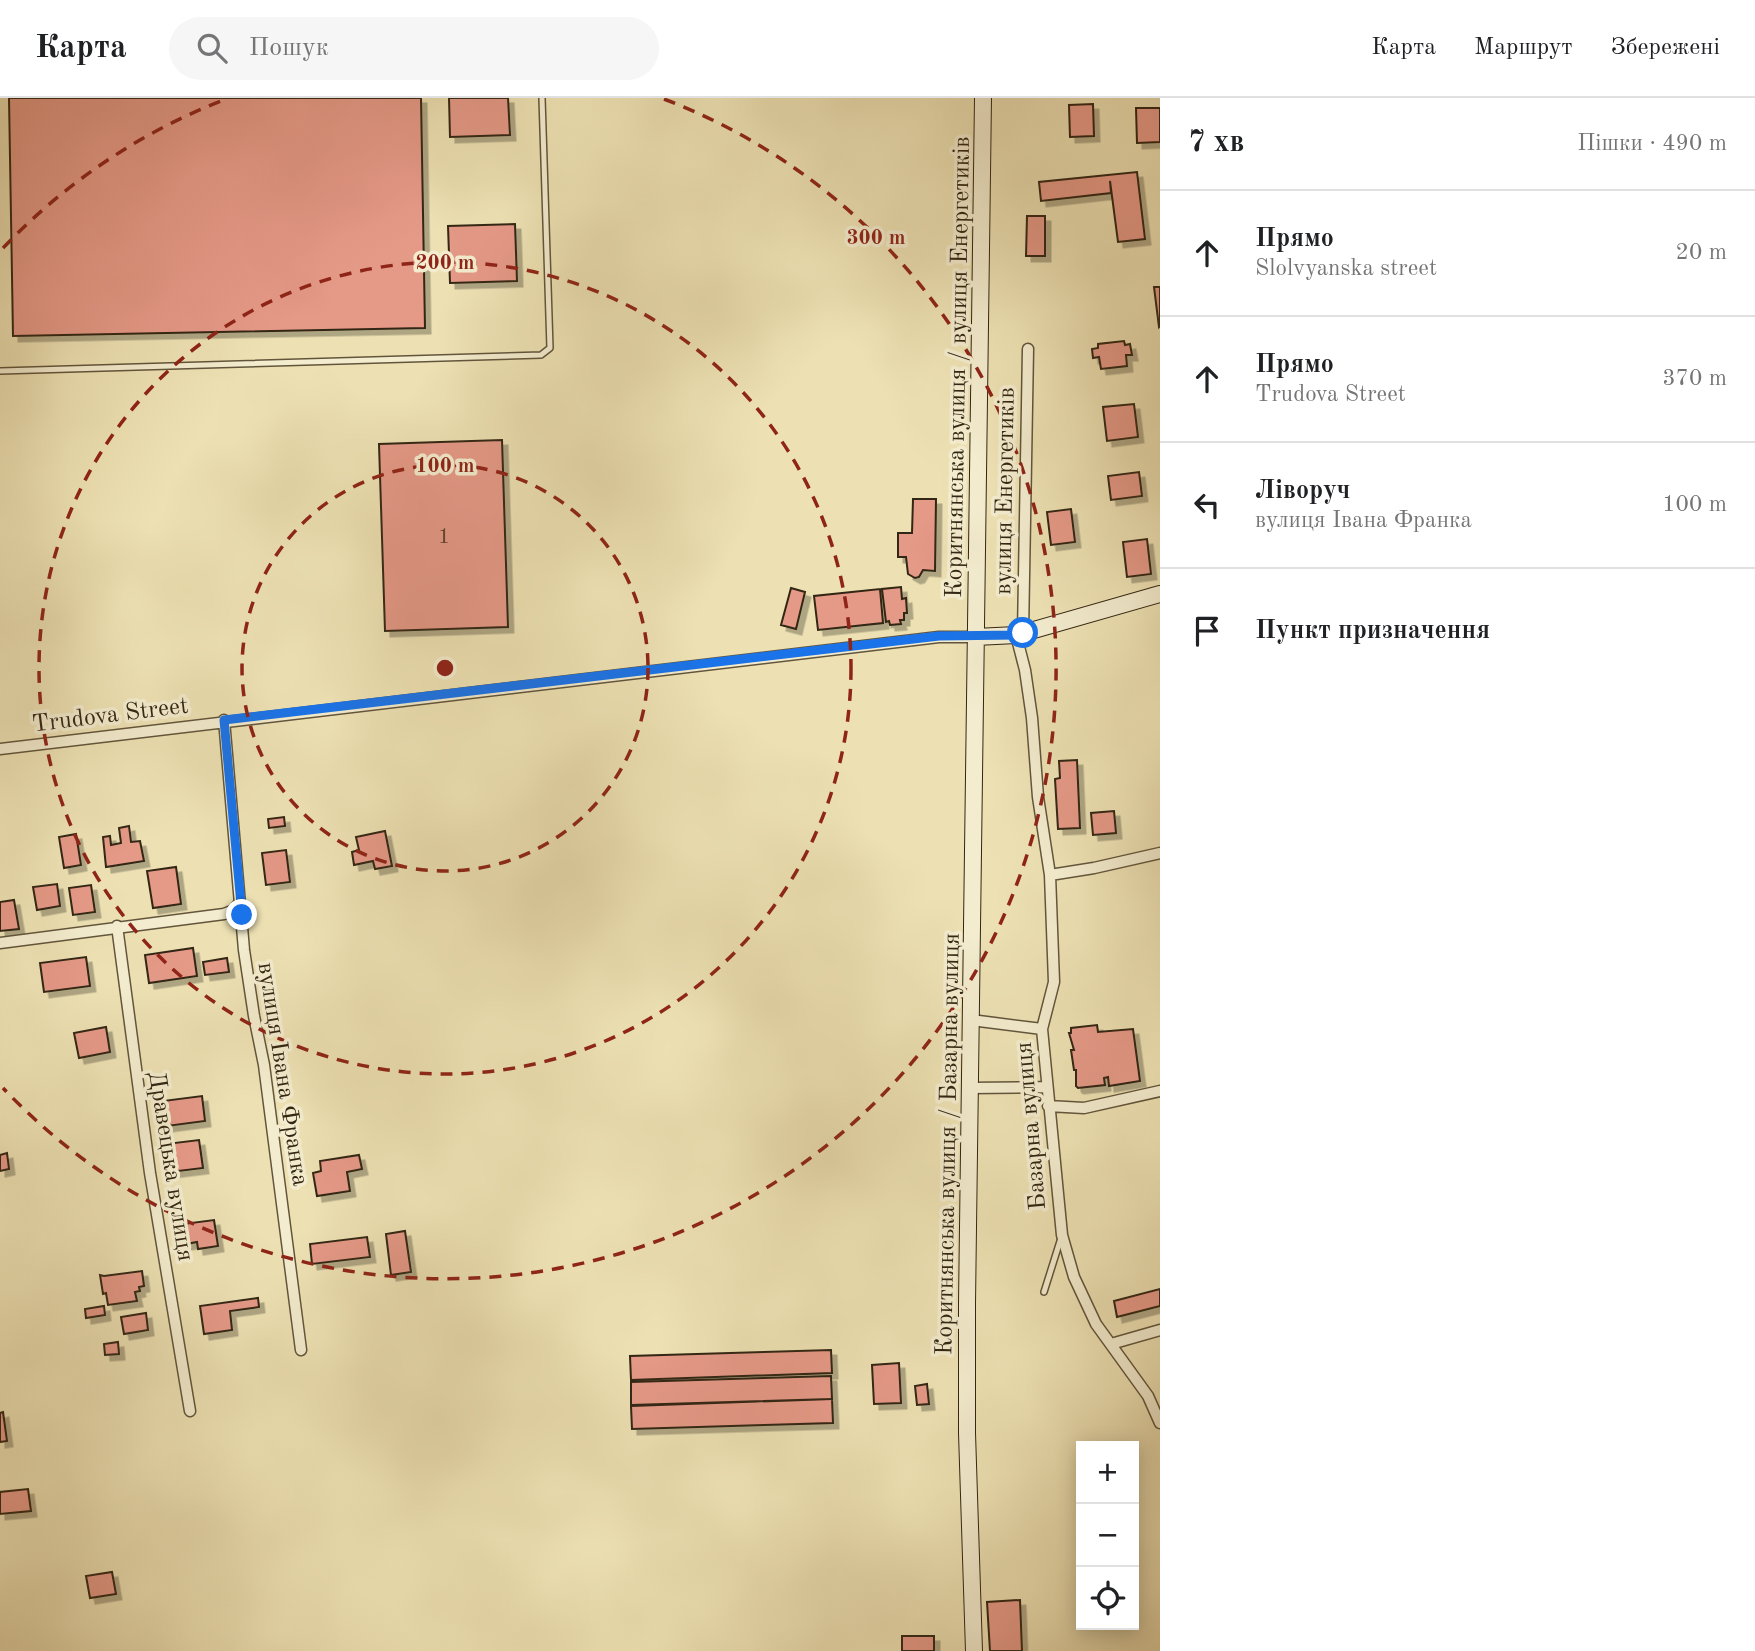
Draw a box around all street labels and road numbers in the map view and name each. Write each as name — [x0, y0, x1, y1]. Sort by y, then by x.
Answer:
street label: Коритнянська вулиця / вулиця Енергетиків — [943, 136, 975, 598]
street label: вулиця Енергетиків — [992, 387, 1020, 595]
street label: Trudova Street — [31, 694, 190, 737]
street label: Коритнянська вулиця / Базарна вулиця — [933, 933, 965, 1355]
street label: вулиця Івана Франка — [252, 961, 312, 1188]
street label: Базарна вулиця — [1013, 1041, 1051, 1211]
street label: Дравецька вулиця — [143, 1070, 197, 1263]

